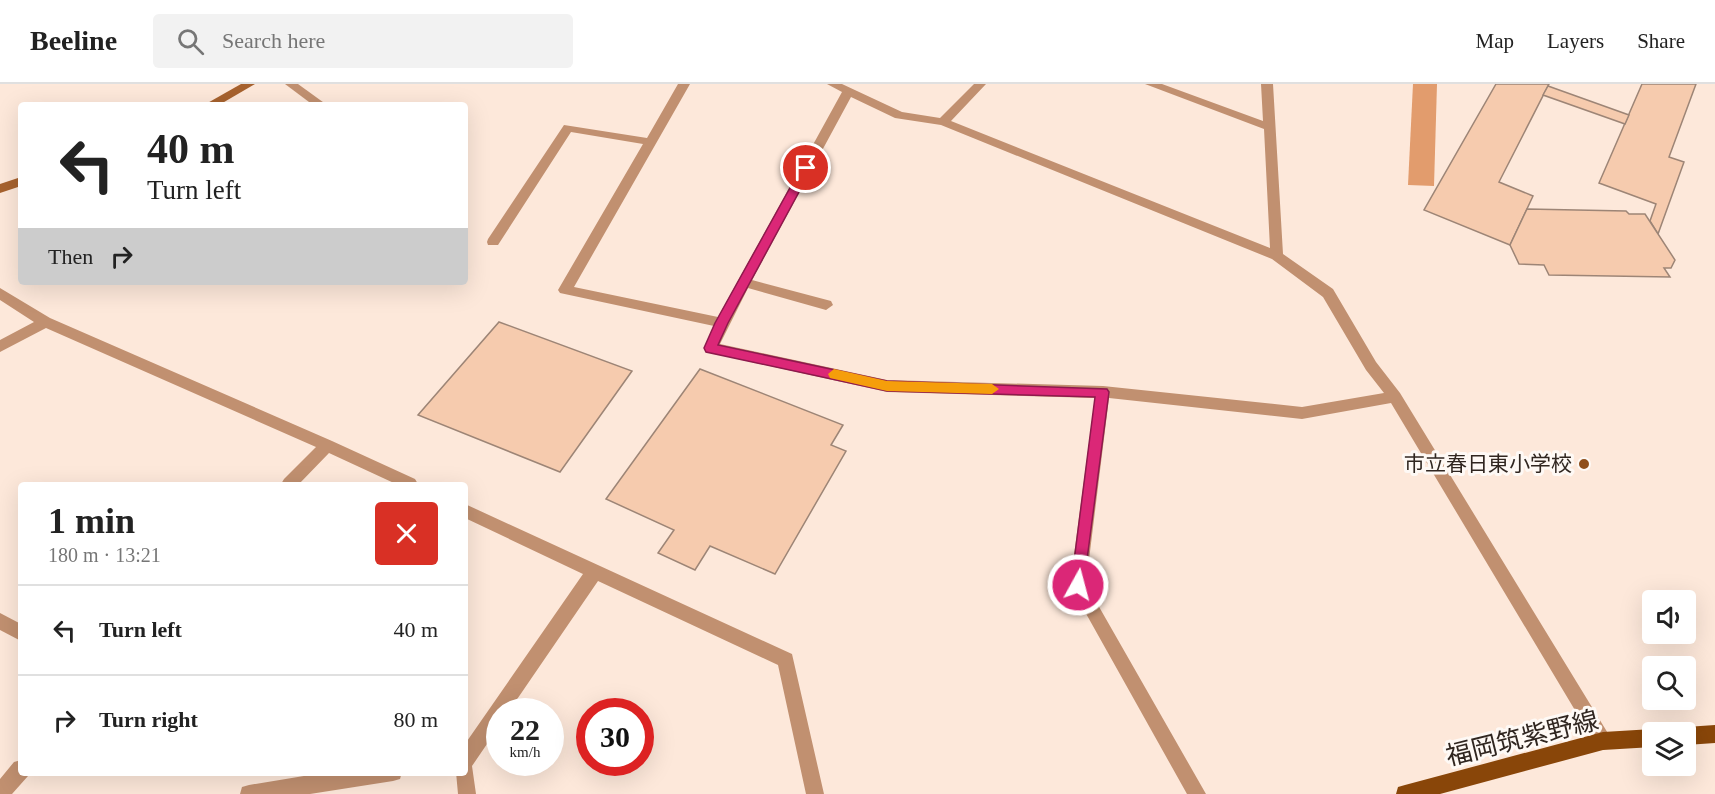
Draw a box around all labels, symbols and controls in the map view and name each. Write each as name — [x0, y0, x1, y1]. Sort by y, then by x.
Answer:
search box — [153, 14, 573, 68]
text: Beeline — [30, 25, 117, 56]
icon: search — [174, 25, 207, 58]
text: Search here — [222, 28, 325, 53]
text: Map — [1476, 29, 1514, 53]
text: Layers — [1547, 29, 1604, 53]
text: Share — [1637, 29, 1685, 53]
icon: left — [48, 126, 126, 204]
text: 40 m — [147, 126, 235, 172]
pin — [780, 142, 831, 193]
icon: arrive — [789, 151, 822, 184]
text: Turn left — [147, 175, 241, 205]
icon: right — [105, 240, 138, 273]
text: Then — [48, 244, 93, 269]
place label: 市立春日東小学校 — [1404, 452, 1572, 476]
marker: 市立春日東小学校 — [1577, 457, 1591, 471]
text: 1 min — [48, 501, 135, 541]
button: close — [375, 502, 438, 565]
text: 180 m · 13:21 — [48, 544, 161, 566]
position arrow — [1046, 553, 1110, 617]
map controls — [1642, 590, 1696, 776]
button: sound — [1642, 590, 1696, 644]
icon: left — [48, 614, 81, 647]
text: Turn left — [99, 617, 182, 642]
text: 40 m — [393, 617, 438, 642]
button: search — [1642, 656, 1696, 710]
speed limit sign: 30 — [576, 698, 654, 776]
icon: right — [48, 704, 81, 737]
street label: 福岡筑紫野線 — [1443, 706, 1601, 771]
text: Turn right — [99, 707, 198, 732]
text: 80 m — [393, 707, 438, 732]
text: 22 — [510, 713, 540, 746]
button: layers — [1642, 722, 1696, 776]
text: km/h — [510, 744, 540, 760]

